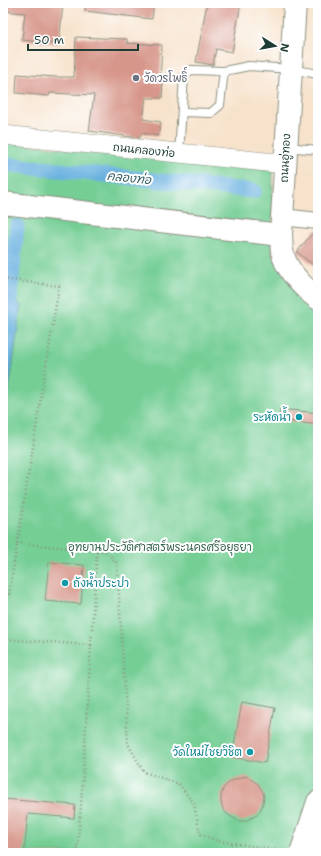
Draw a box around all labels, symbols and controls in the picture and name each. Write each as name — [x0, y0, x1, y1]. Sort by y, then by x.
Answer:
scale bar — [28, 26, 138, 52]
north arrow — [255, 26, 295, 66]
text: 50 m — [34, 32, 64, 48]
text: N — [276, 42, 293, 54]
place label: วัดวรโพธิ์ — [144, 66, 188, 86]
marker: วัดวรโพธิ์ — [131, 73, 141, 83]
street label: ถนนอู่ทอง — [276, 133, 295, 183]
street label: ถนนคลองท่อ — [112, 139, 176, 161]
water label: คลองท่อ — [106, 168, 153, 188]
place label: ระหัดน้ำ — [253, 406, 291, 425]
marker: ระหัดน้ำ — [294, 412, 304, 422]
park label: อุทยานประวัติศาสตร์พระนครศรีอยุธยา — [68, 539, 252, 556]
place label: ถังน้ำประปา — [73, 572, 129, 591]
marker: ถังน้ำประปา — [60, 578, 70, 588]
place label: วัดใหม่ไชยวิชิต — [173, 744, 242, 760]
marker: วัดใหม่ไชยวิชิต — [245, 747, 255, 757]

